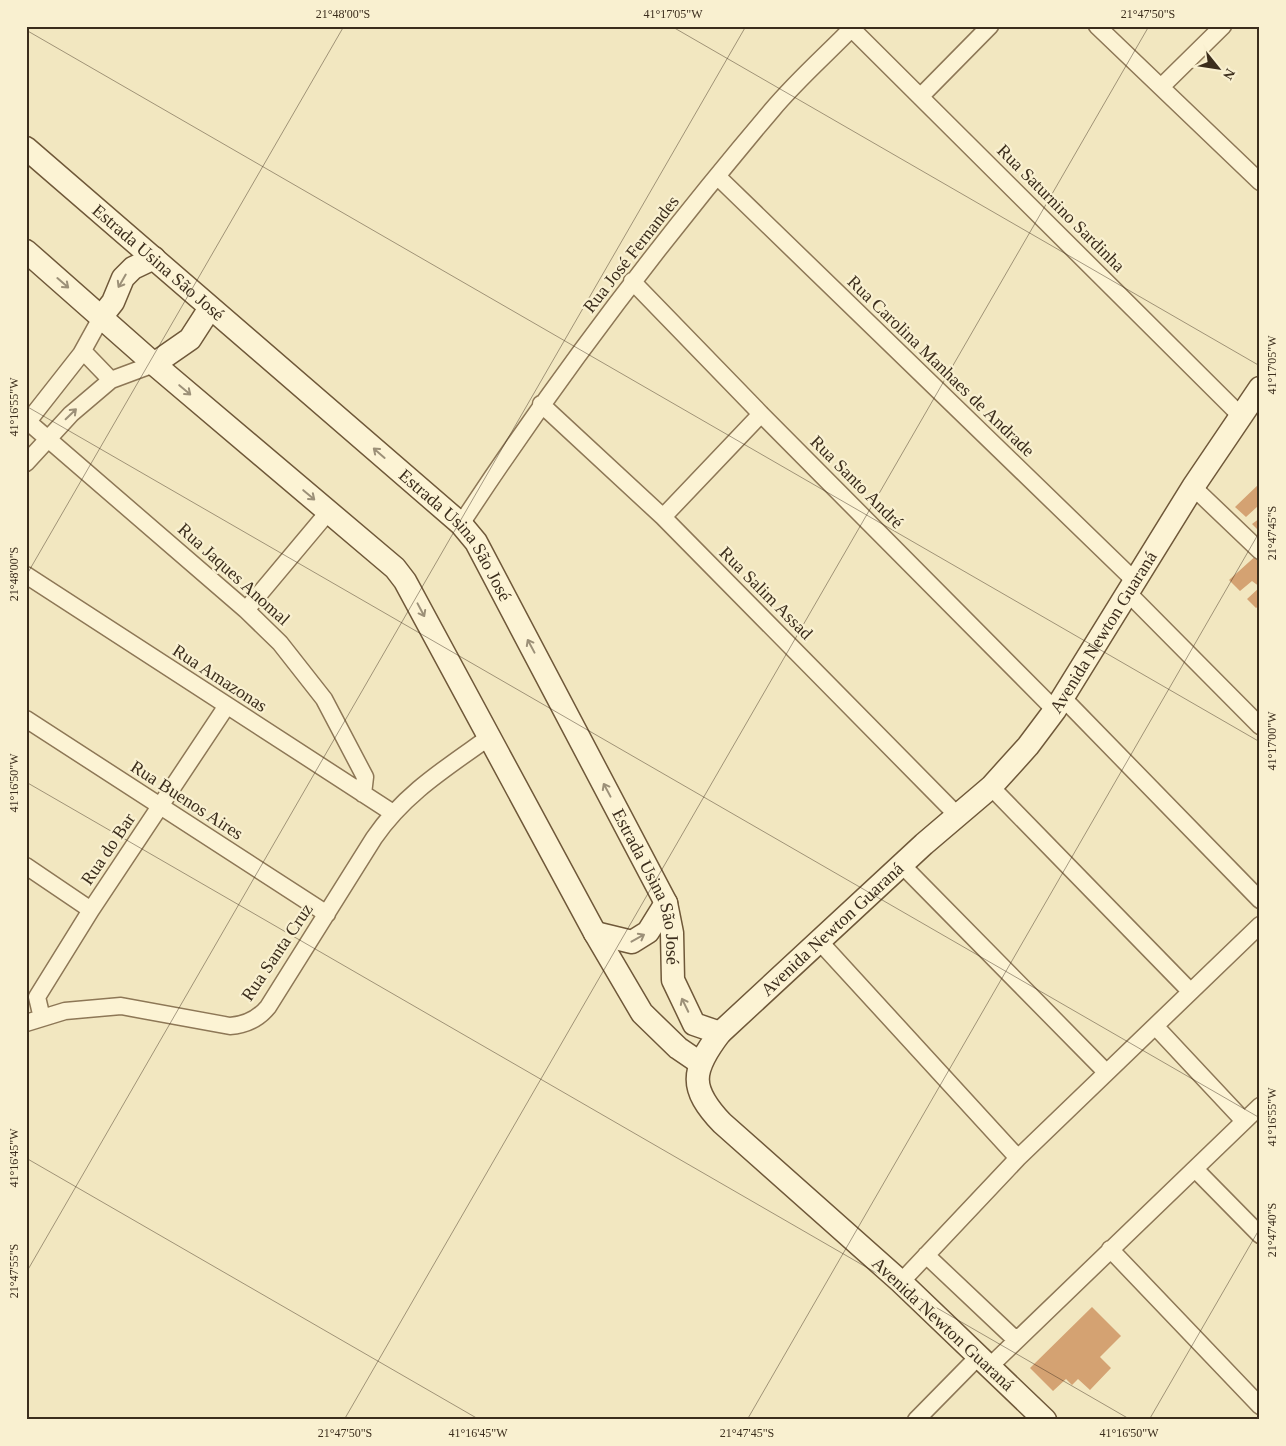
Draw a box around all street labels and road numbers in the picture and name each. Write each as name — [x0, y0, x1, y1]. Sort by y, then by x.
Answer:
street label: Rua Saturnino Sardinha — [993, 140, 1129, 276]
street label: Rua José Fernandes — [579, 192, 683, 316]
street label: Estrada Usina São José — [88, 200, 228, 325]
street label: Rua Carolina Manhaes de Andrade — [843, 271, 1039, 461]
street label: Rua Santo André — [806, 431, 908, 533]
street label: Estrada Usina São José — [395, 465, 515, 605]
street label: Rua Jaques Anomal — [174, 519, 294, 629]
street label: Rua Salim Assad — [715, 542, 817, 644]
street label: Avenida Newton Guaraná — [1046, 548, 1161, 717]
street label: Rua Amazonas — [169, 640, 271, 716]
street label: Rua Buenos Aires — [127, 756, 247, 844]
street label: Estrada Usina São José — [608, 805, 683, 965]
street label: Rua do Bar — [77, 809, 139, 889]
street label: Avenida Newton Guaraná — [757, 858, 907, 1000]
street label: Rua Santa Cruz — [237, 900, 317, 1004]
street label: Avenida Newton Guaraná — [868, 1253, 1018, 1395]

